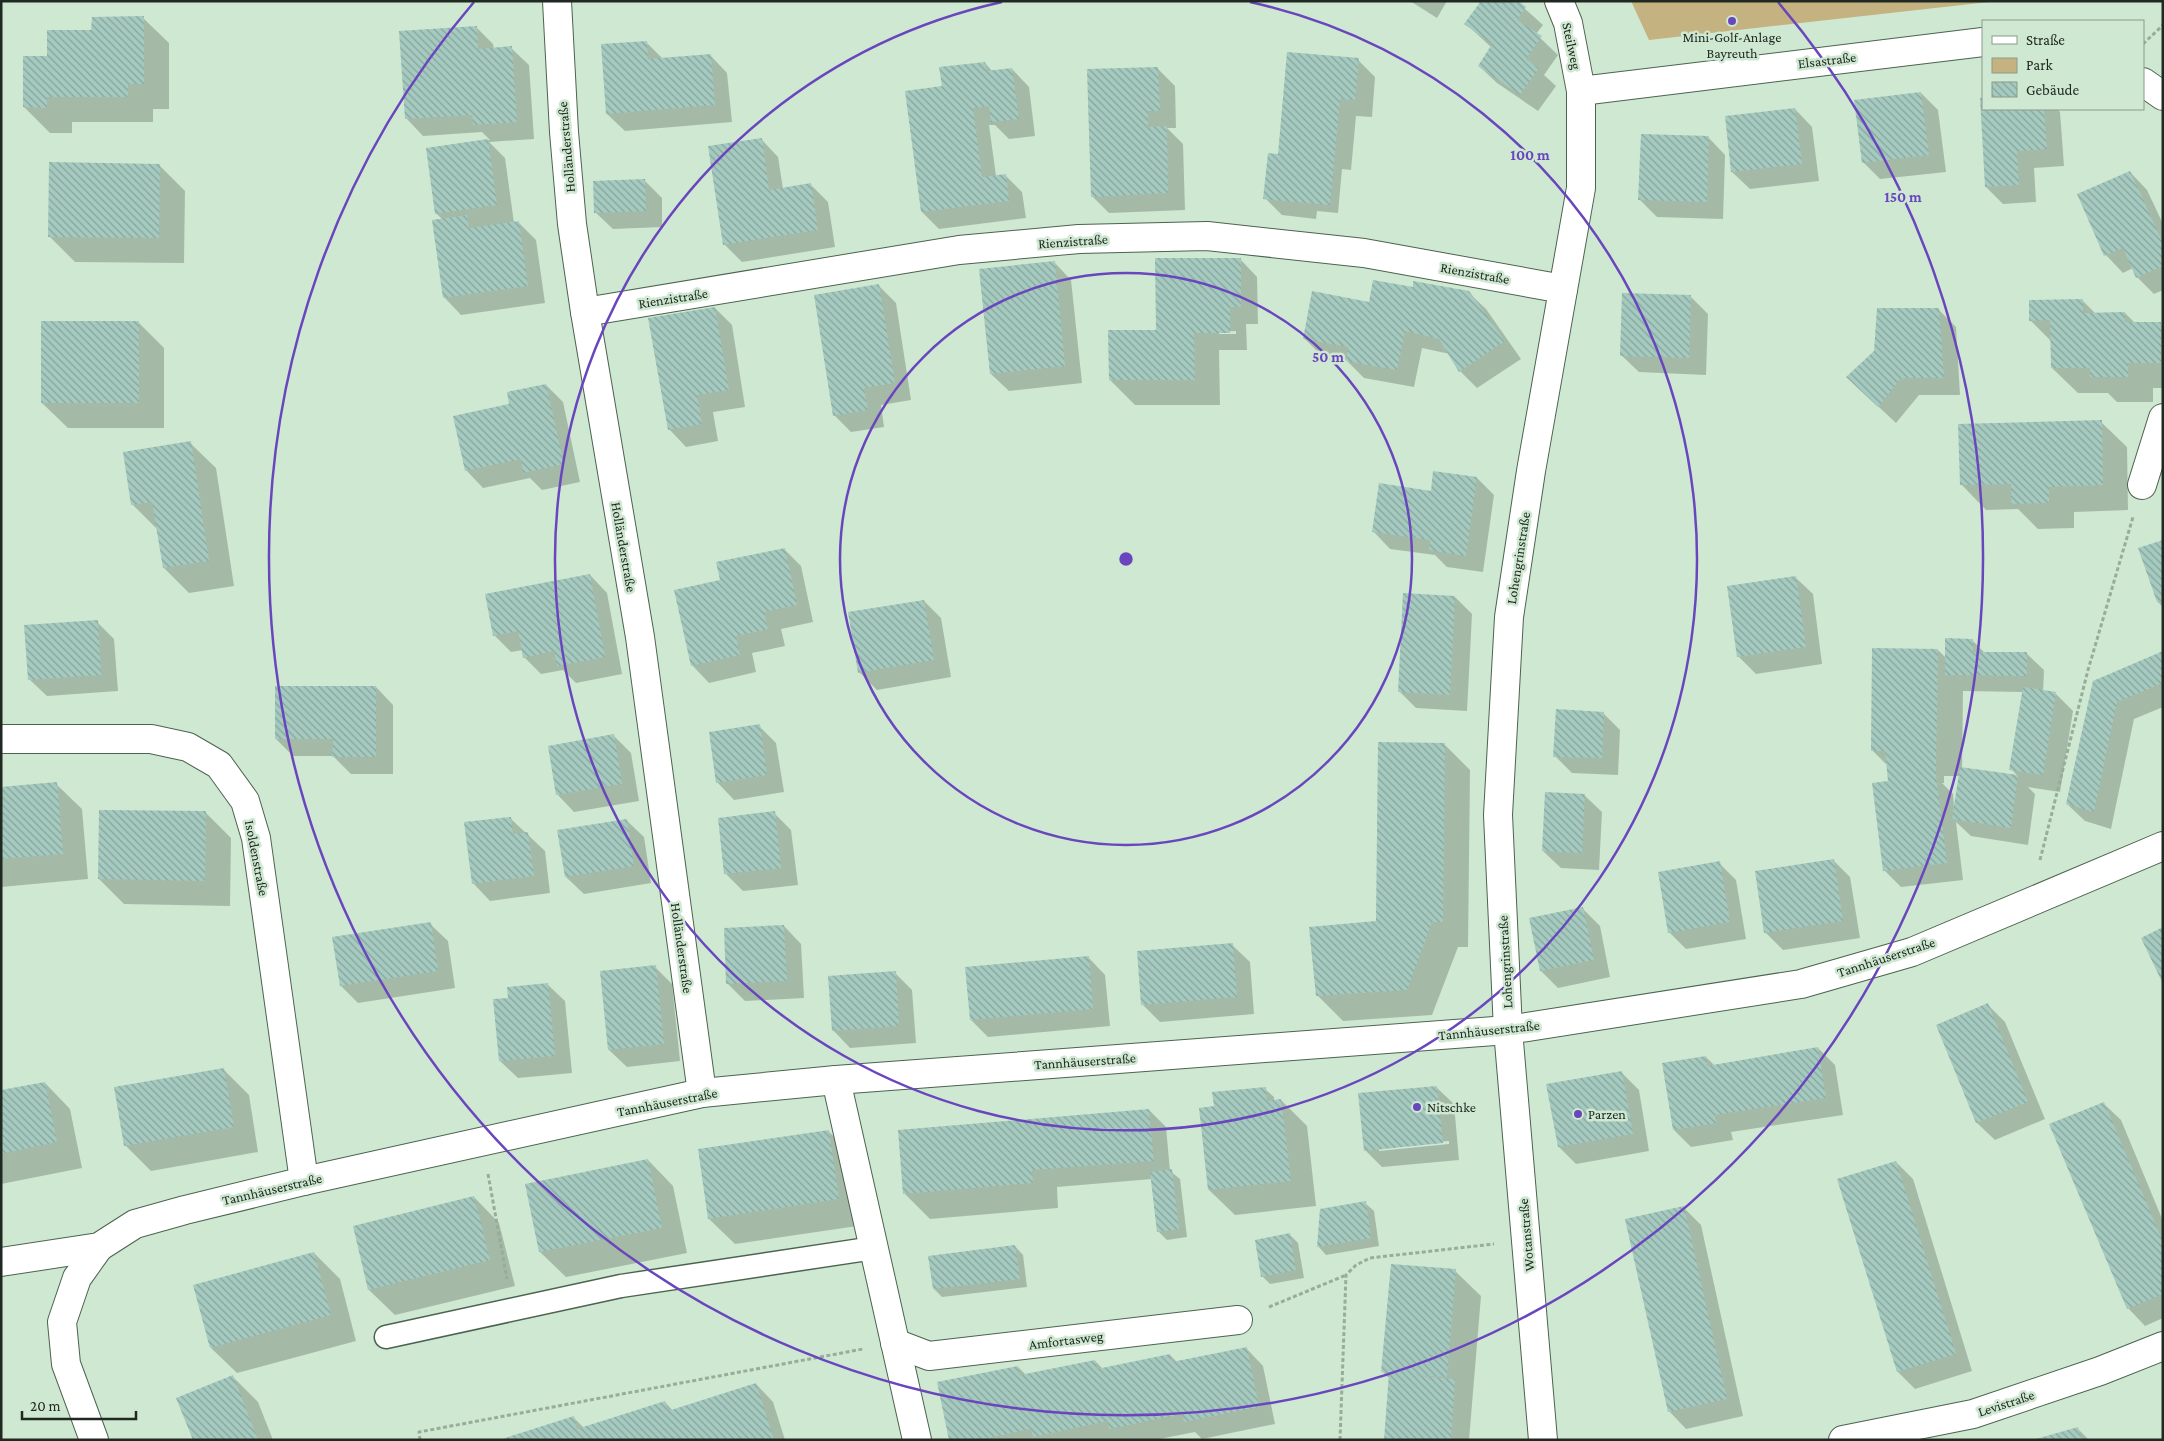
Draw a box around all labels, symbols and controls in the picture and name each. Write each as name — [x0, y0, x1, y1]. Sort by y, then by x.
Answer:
marker: Mini-Golf-Anlage Bayreuth — [1726, 15, 1738, 27]
legend — [1982, 20, 2144, 110]
street label: Steilweg — [1559, 21, 1585, 71]
place label: Mini-Golf-Anlage Bayreuth — [1683, 29, 1781, 61]
text: Straße — [2026, 32, 2065, 48]
street label: Elsastraße — [1797, 48, 1857, 72]
text: Park — [2026, 57, 2053, 73]
text: Gebäude — [2026, 82, 2080, 98]
street label: Holländerstraße — [554, 101, 578, 193]
text: 100 m — [1510, 147, 1550, 163]
text: 150 m — [1884, 189, 1922, 205]
street label: Rienzistraße — [1038, 231, 1108, 251]
street label: Rienzistraße — [1439, 259, 1511, 287]
street label: Rienzistraße — [637, 285, 709, 311]
text: 50 m — [1312, 349, 1344, 365]
street label: Holländerstraße — [608, 501, 640, 593]
street label: Lohengrinstraße — [1503, 511, 1533, 605]
centre of rings — [1117, 550, 1135, 568]
street label: Isoldenstraße — [242, 819, 272, 897]
street label: Holländerstraße — [668, 902, 696, 994]
street label: Lohengrinstraße — [1495, 915, 1515, 1009]
street label: Tannhäuserstraße — [1835, 934, 1937, 980]
street label: Tannhäuserstraße — [1438, 1017, 1540, 1043]
street label: Tannhäuserstraße — [1034, 1049, 1136, 1073]
street label: Tannhäuserstraße — [615, 1084, 719, 1120]
place label: Nitschke — [1427, 1099, 1476, 1115]
marker: Nitschke — [1411, 1101, 1423, 1113]
place label: Parzen — [1588, 1106, 1626, 1122]
marker: Parzen — [1572, 1108, 1584, 1120]
street label: Tannhäuserstraße — [221, 1170, 323, 1208]
street label: Wotanstraße — [1515, 1198, 1537, 1272]
street label: Amfortasweg — [1028, 1327, 1104, 1352]
street label: Levistraße — [1976, 1386, 2036, 1420]
scale bar — [22, 1388, 136, 1420]
text: 20 m — [30, 1398, 61, 1414]

